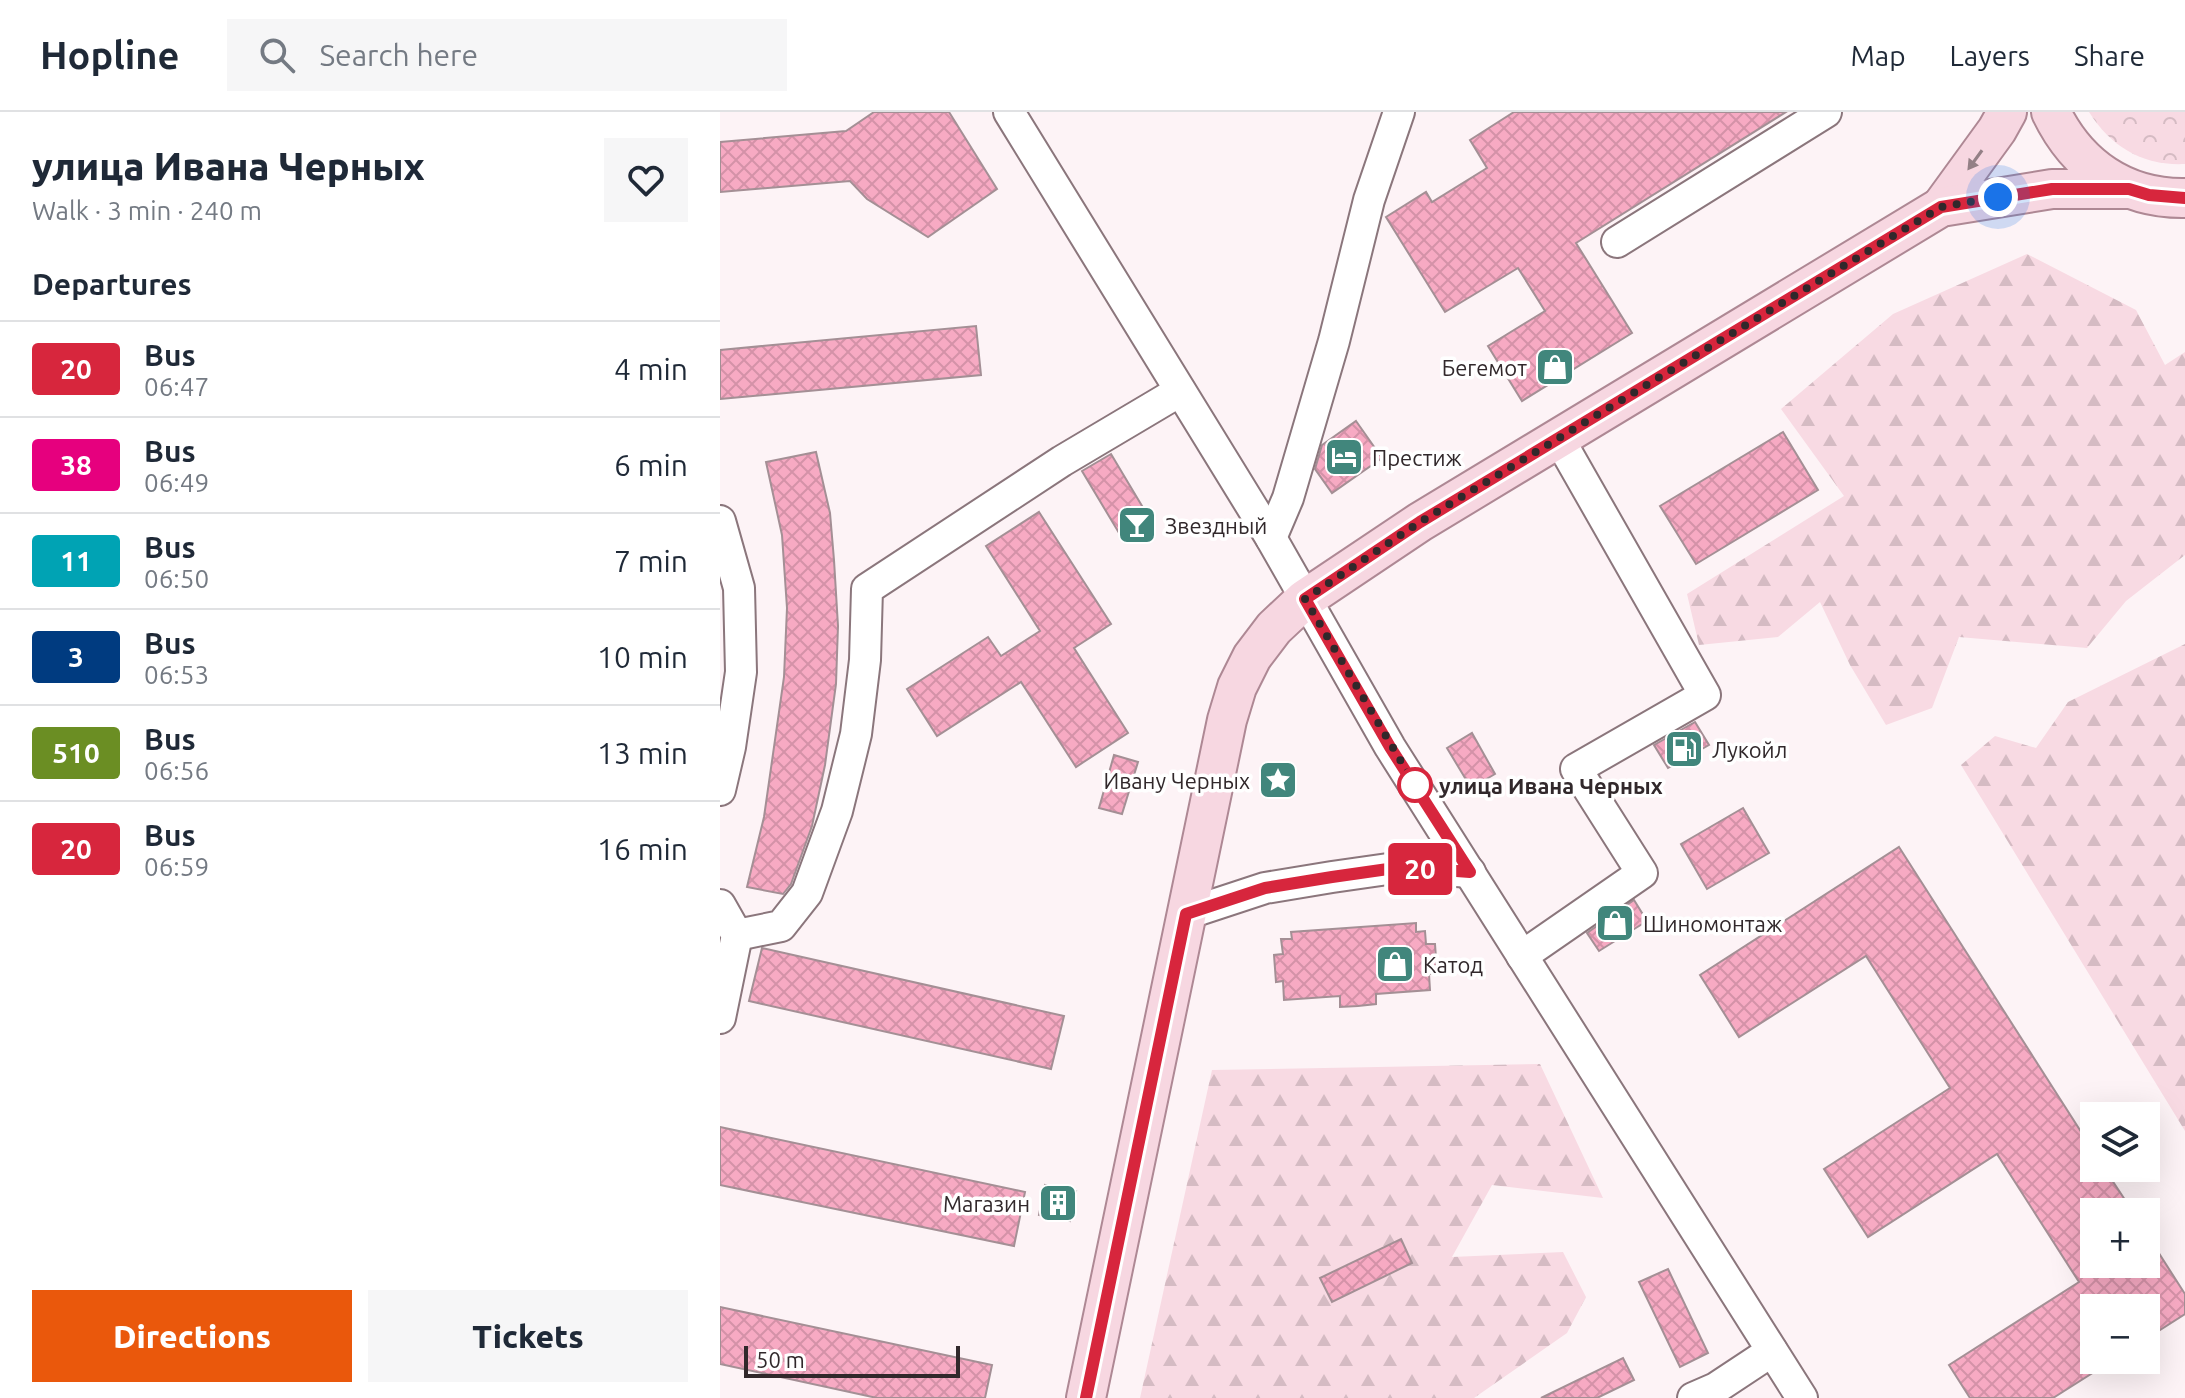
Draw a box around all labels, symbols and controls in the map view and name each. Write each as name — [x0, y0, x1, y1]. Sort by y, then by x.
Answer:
search box — [227, 19, 787, 91]
icon: search — [255, 33, 299, 77]
text: Hopline — [40, 34, 179, 76]
text: Search here — [319, 38, 478, 72]
text: Map — [1850, 40, 1906, 71]
text: Layers — [1950, 40, 2030, 71]
text: Share — [2074, 40, 2145, 71]
button: heart — [604, 138, 688, 222]
text: улица Ивана Черных — [32, 145, 425, 187]
one-way arrow — [1968, 150, 1983, 171]
your location — [1978, 177, 2018, 217]
text: Walk · 3 min · 240 m — [32, 196, 262, 225]
text: Departures — [32, 267, 192, 301]
text: Bus — [144, 338, 196, 372]
shop icon: Бегемот — [1534, 346, 1576, 388]
text: 4 min — [614, 352, 688, 386]
text: 20 — [60, 353, 92, 384]
place label: Бегемот — [1442, 355, 1527, 380]
text: 06:47 — [144, 372, 209, 401]
text: Bus — [144, 434, 196, 468]
hotel icon: Престиж — [1323, 436, 1365, 478]
place label: Престиж — [1372, 445, 1462, 470]
text: 6 min — [614, 448, 688, 482]
text: 38 — [60, 449, 92, 480]
text: 06:49 — [144, 468, 209, 497]
bar icon: Звездный — [1116, 504, 1158, 546]
place label: Звездный — [1165, 513, 1267, 538]
text: Bus — [144, 530, 196, 564]
text: 7 min — [614, 544, 688, 578]
text: 11 — [60, 545, 92, 576]
text: 06:50 — [144, 564, 209, 593]
text: Bus — [144, 626, 196, 660]
text: 10 min — [597, 640, 688, 674]
text: 3 — [68, 641, 84, 672]
text: 06:53 — [144, 660, 209, 689]
text: Bus — [144, 722, 196, 756]
fuel station icon: Лукойл — [1663, 728, 1705, 770]
text: 13 min — [597, 736, 688, 770]
text: 510 — [52, 737, 100, 768]
place label: Лукойл — [1712, 737, 1787, 762]
text: 06:56 — [144, 756, 209, 785]
place icon: Ивану Черных — [1257, 759, 1299, 801]
place label: Ивану Черных — [1103, 768, 1250, 793]
marker: улица Ивана Черных — [1398, 768, 1432, 802]
place label: улица Ивана Черных — [1439, 773, 1663, 798]
text: Bus — [144, 818, 196, 852]
text: 16 min — [597, 832, 688, 866]
text: 20 — [60, 833, 92, 864]
line badge: 20 — [1384, 843, 1456, 895]
text: 06:59 — [144, 852, 209, 881]
text: 20 — [1404, 853, 1436, 884]
shop icon: Шиномонтаж — [1594, 902, 1636, 944]
place label: Шиномонтаж — [1643, 911, 1782, 936]
shop icon: Катод — [1374, 943, 1416, 985]
place label: Катод — [1423, 952, 1483, 977]
map controls — [2080, 1102, 2160, 1374]
button: layers — [2080, 1102, 2160, 1182]
building icon: Магазин — [1037, 1182, 1079, 1224]
place label: Магазин — [943, 1191, 1030, 1216]
button: + — [2080, 1198, 2160, 1278]
button: Directions — [32, 1290, 352, 1382]
button: Tickets — [368, 1290, 688, 1382]
button: − — [2080, 1294, 2160, 1374]
scale bar — [744, 1342, 960, 1378]
text: 50 m — [756, 1347, 805, 1372]

